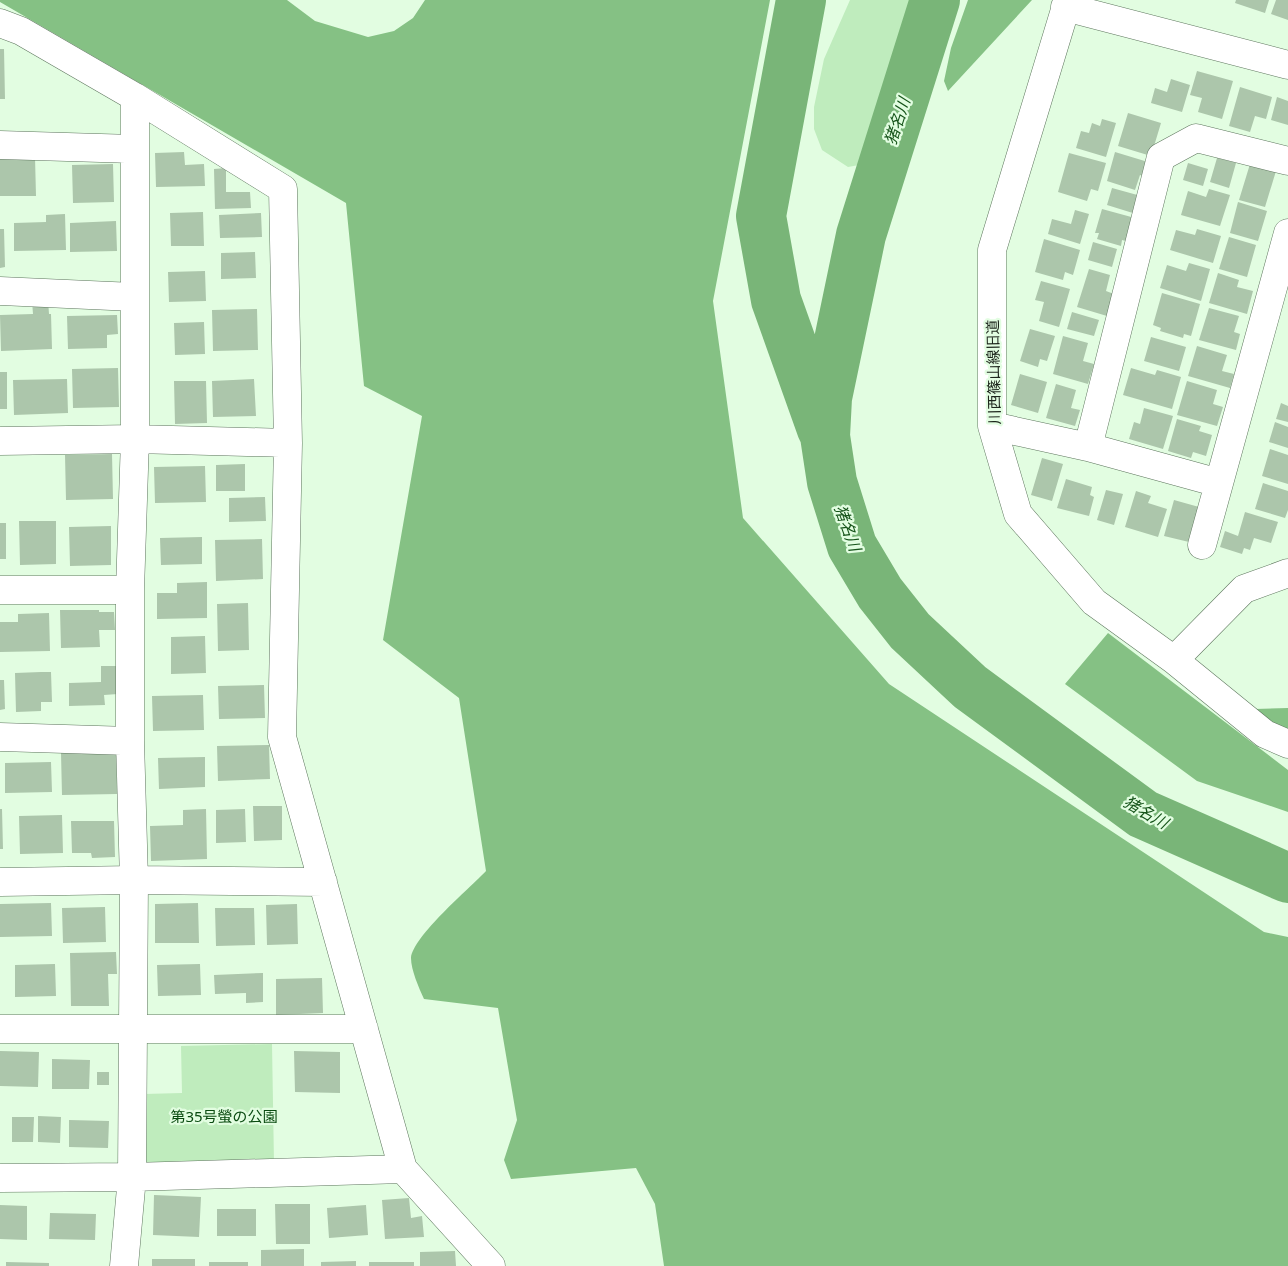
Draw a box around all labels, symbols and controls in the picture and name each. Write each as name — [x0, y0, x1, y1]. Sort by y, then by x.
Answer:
water label: 猪名川 — [879, 93, 915, 147]
street label: 川西篠山線旧道 — [982, 319, 1004, 425]
water label: 猪名川 — [829, 502, 867, 556]
water label: 猪名川 — [1120, 790, 1174, 835]
park label: 第35号螢の公園 — [170, 1106, 278, 1126]

